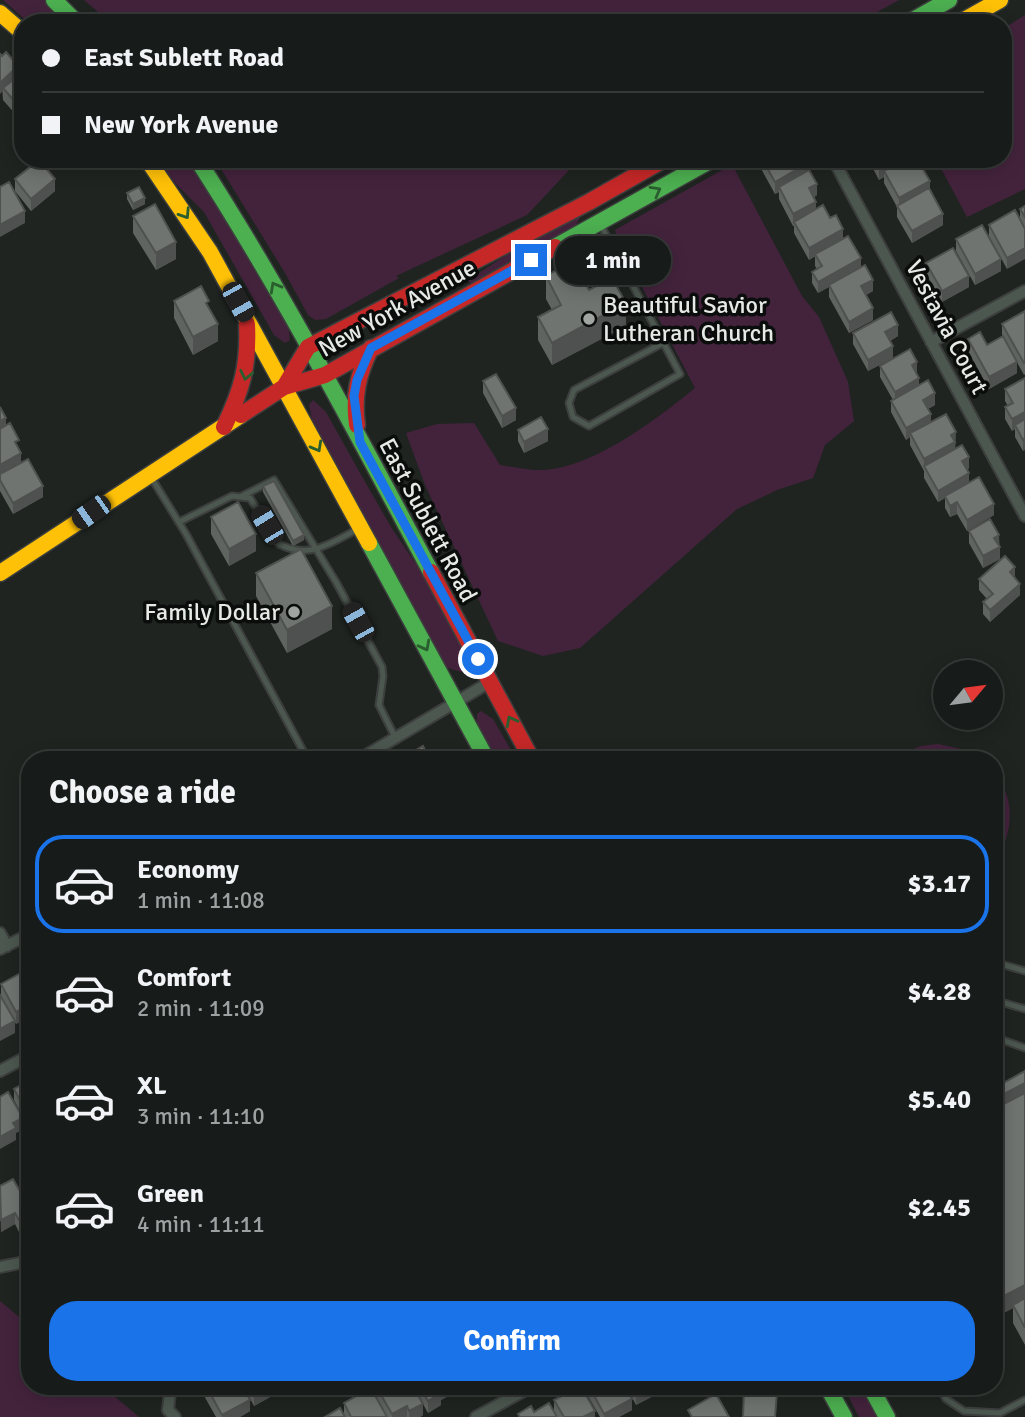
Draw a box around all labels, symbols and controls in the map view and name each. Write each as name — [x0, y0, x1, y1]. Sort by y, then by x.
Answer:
text: East Sublett Road — [84, 42, 284, 74]
text: New York Avenue — [84, 109, 278, 141]
one-way arrow — [649, 185, 661, 199]
one-way arrow — [177, 206, 190, 219]
callout: 1 min — [556, 236, 671, 284]
route end — [515, 244, 547, 276]
text: 1 min — [585, 246, 641, 275]
street label: New York Avenue — [313, 252, 481, 364]
street label: Vestavia Court — [899, 255, 995, 399]
car — [219, 279, 258, 325]
one-way arrow — [270, 282, 283, 295]
place label: Beautiful Savior Lutheran Church — [603, 290, 774, 348]
marker: Beautiful Savior Lutheran Church — [581, 311, 597, 327]
one-way arrow — [239, 369, 254, 381]
street label: East Sublett Road — [372, 433, 484, 607]
one-way arrow — [308, 439, 322, 452]
car — [68, 491, 115, 533]
car — [248, 502, 287, 548]
place label: Family Dollar — [144, 597, 280, 627]
car — [339, 599, 378, 645]
marker: Family Dollar — [286, 604, 302, 620]
one-way arrow — [417, 639, 430, 652]
route start — [462, 643, 494, 675]
north arrow — [933, 660, 1003, 730]
map controls — [933, 660, 1003, 730]
one-way arrow — [506, 716, 519, 728]
text: Choose a ride — [49, 773, 236, 812]
icon: car — [53, 853, 116, 916]
text: Economy — [137, 854, 239, 886]
text: $3.17 — [907, 868, 971, 900]
text: 1 min · 11:08 — [137, 886, 265, 915]
icon: car — [53, 961, 116, 1024]
text: Comfort — [137, 962, 231, 994]
text: $4.28 — [907, 976, 971, 1008]
text: 2 min · 11:09 — [137, 994, 265, 1023]
icon: car — [53, 1069, 116, 1132]
text: XL — [137, 1070, 167, 1102]
text: $5.40 — [907, 1084, 971, 1116]
text: 3 min · 11:10 — [137, 1102, 265, 1131]
icon: car — [53, 1177, 116, 1240]
text: Green — [137, 1178, 204, 1210]
text: $2.45 — [907, 1192, 971, 1224]
text: 4 min · 11:11 — [137, 1210, 265, 1239]
button: Confirm — [49, 1301, 975, 1381]

